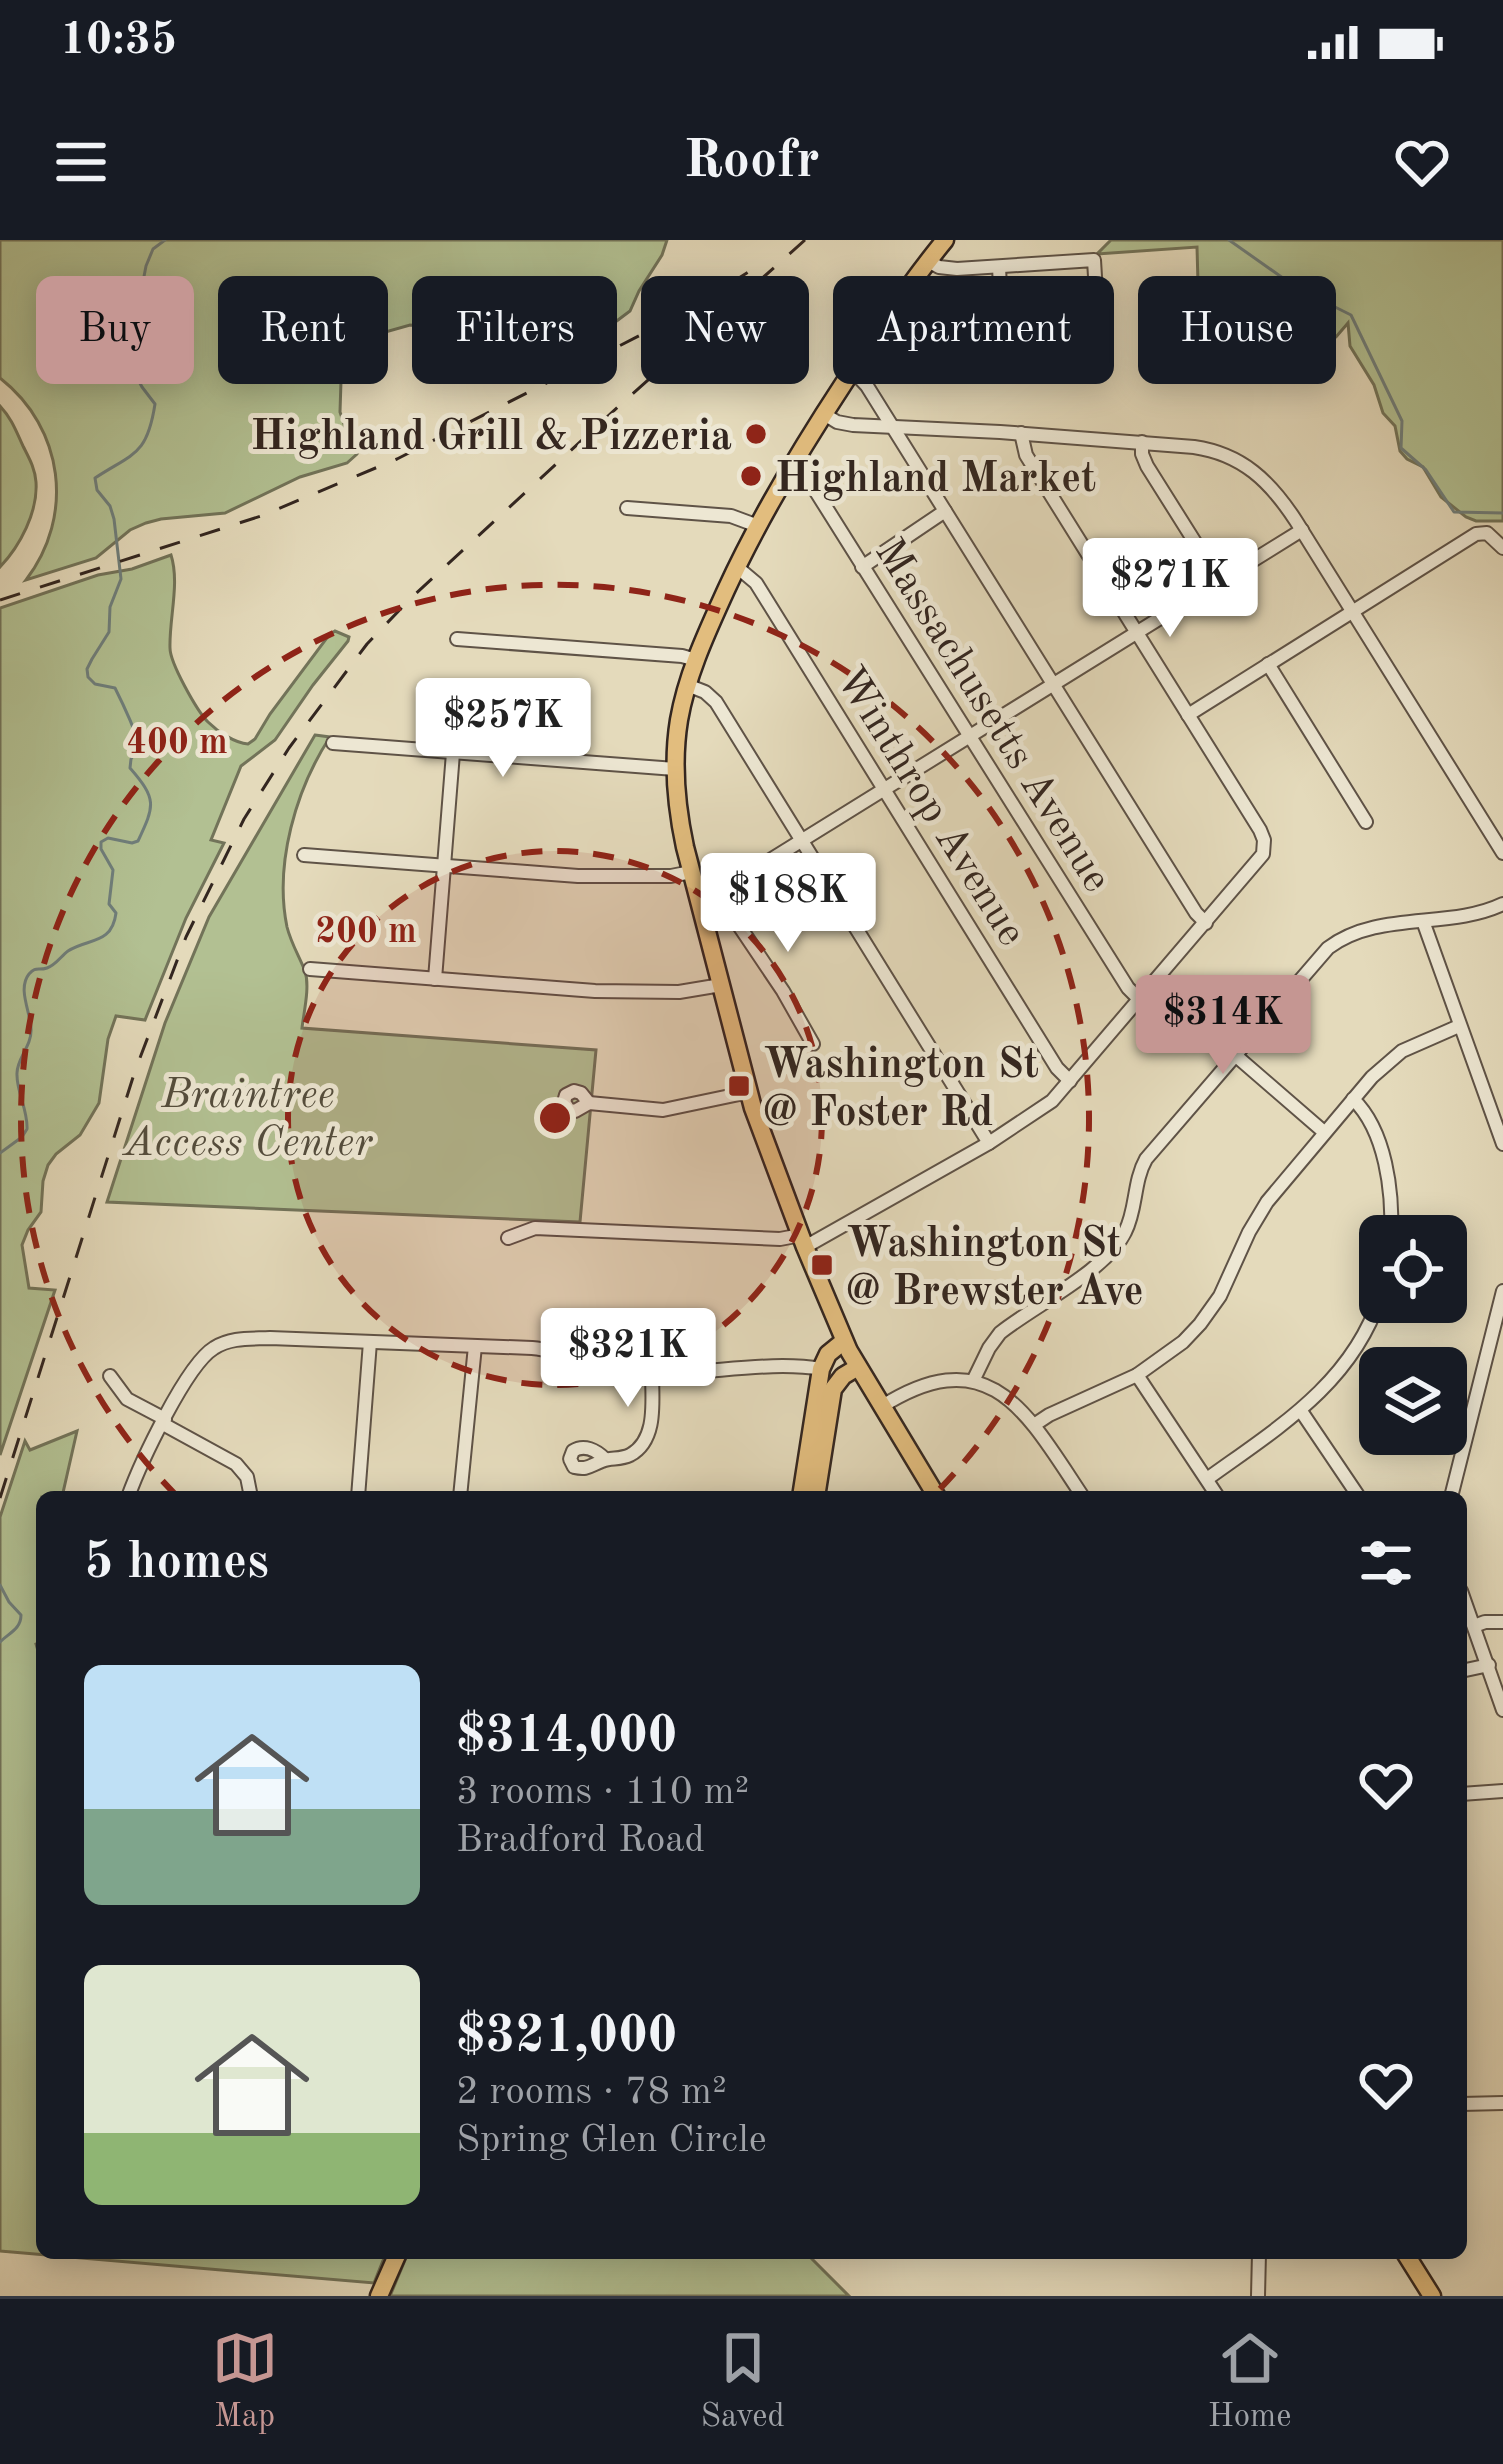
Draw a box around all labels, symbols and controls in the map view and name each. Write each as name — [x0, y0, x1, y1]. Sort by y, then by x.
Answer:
text: 10:35 — [60, 19, 177, 64]
icon: menu — [48, 129, 114, 195]
icon: heart — [1389, 129, 1455, 195]
text: Roofr — [683, 135, 820, 189]
chip: Buy — [36, 276, 194, 384]
chip: Rent — [218, 276, 388, 384]
chip: Filters — [412, 276, 617, 384]
chip: New — [641, 276, 809, 384]
chip: Apartment — [833, 276, 1114, 384]
chip: House — [1138, 276, 1336, 384]
place label: Highland Grill & Pizzeria — [251, 417, 732, 459]
marker: Highland Grill & Pizzeria — [743, 421, 769, 447]
place label: Highland Market — [775, 459, 1096, 501]
marker: Highland Market — [738, 463, 764, 489]
street label: Massachusetts Avenue — [866, 532, 1117, 900]
pin: $271K — [1086, 538, 1254, 640]
text: $271K — [1110, 557, 1230, 596]
street label: Winthrop Avenue — [827, 660, 1032, 954]
pin: $257K — [419, 678, 587, 780]
text: $257K — [443, 697, 563, 736]
text: 400 m — [126, 726, 228, 762]
pin: $188K — [704, 853, 872, 955]
text: $188K — [728, 872, 848, 911]
text: 200 m — [315, 915, 417, 951]
pin: $314K — [1139, 975, 1307, 1077]
text: $314K — [1163, 994, 1283, 1033]
place label: Washington St @ Foster Rd — [763, 1045, 1039, 1135]
marker: Washington St @ Foster Rd — [726, 1073, 752, 1099]
park label: Braintree Access Center — [122, 1075, 373, 1165]
centre of rings — [534, 1097, 576, 1139]
map controls — [1359, 1215, 1467, 1455]
button: locate — [1359, 1215, 1467, 1323]
place label: Washington St @ Brewster Ave — [846, 1224, 1144, 1314]
marker: Washington St @ Brewster Ave — [809, 1252, 835, 1278]
pin: $321K — [544, 1308, 712, 1410]
text: $321K — [568, 1327, 688, 1366]
button: layers — [1359, 1347, 1467, 1455]
icon: filters — [1353, 1530, 1419, 1596]
text: 5 homes — [84, 1538, 269, 1589]
text: $314,000 — [456, 1712, 677, 1763]
icon: home — [180, 1713, 324, 1857]
icon: heart — [1353, 1752, 1419, 1818]
text: 3 rooms · 110 m² — [456, 1773, 749, 1812]
text: Bradford Road — [456, 1821, 705, 1860]
text: $321,000 — [456, 2012, 677, 2063]
icon: home — [180, 2013, 324, 2157]
icon: heart — [1353, 2052, 1419, 2118]
text: 2 rooms · 78 m² — [456, 2073, 727, 2112]
text: Spring Glen Circle — [456, 2121, 767, 2160]
tab: Map — [212, 2325, 278, 2438]
tab: Saved — [701, 2325, 785, 2438]
tab: Home — [1208, 2325, 1291, 2438]

